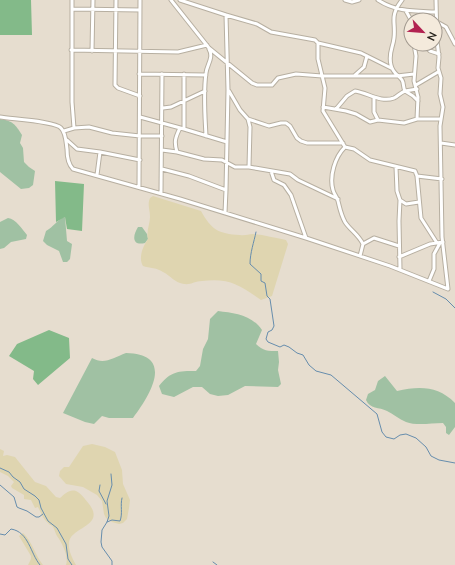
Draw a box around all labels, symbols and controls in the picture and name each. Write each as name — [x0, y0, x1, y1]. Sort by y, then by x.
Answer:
north arrow — [403, 12, 443, 52]
text: N — [423, 29, 440, 43]

